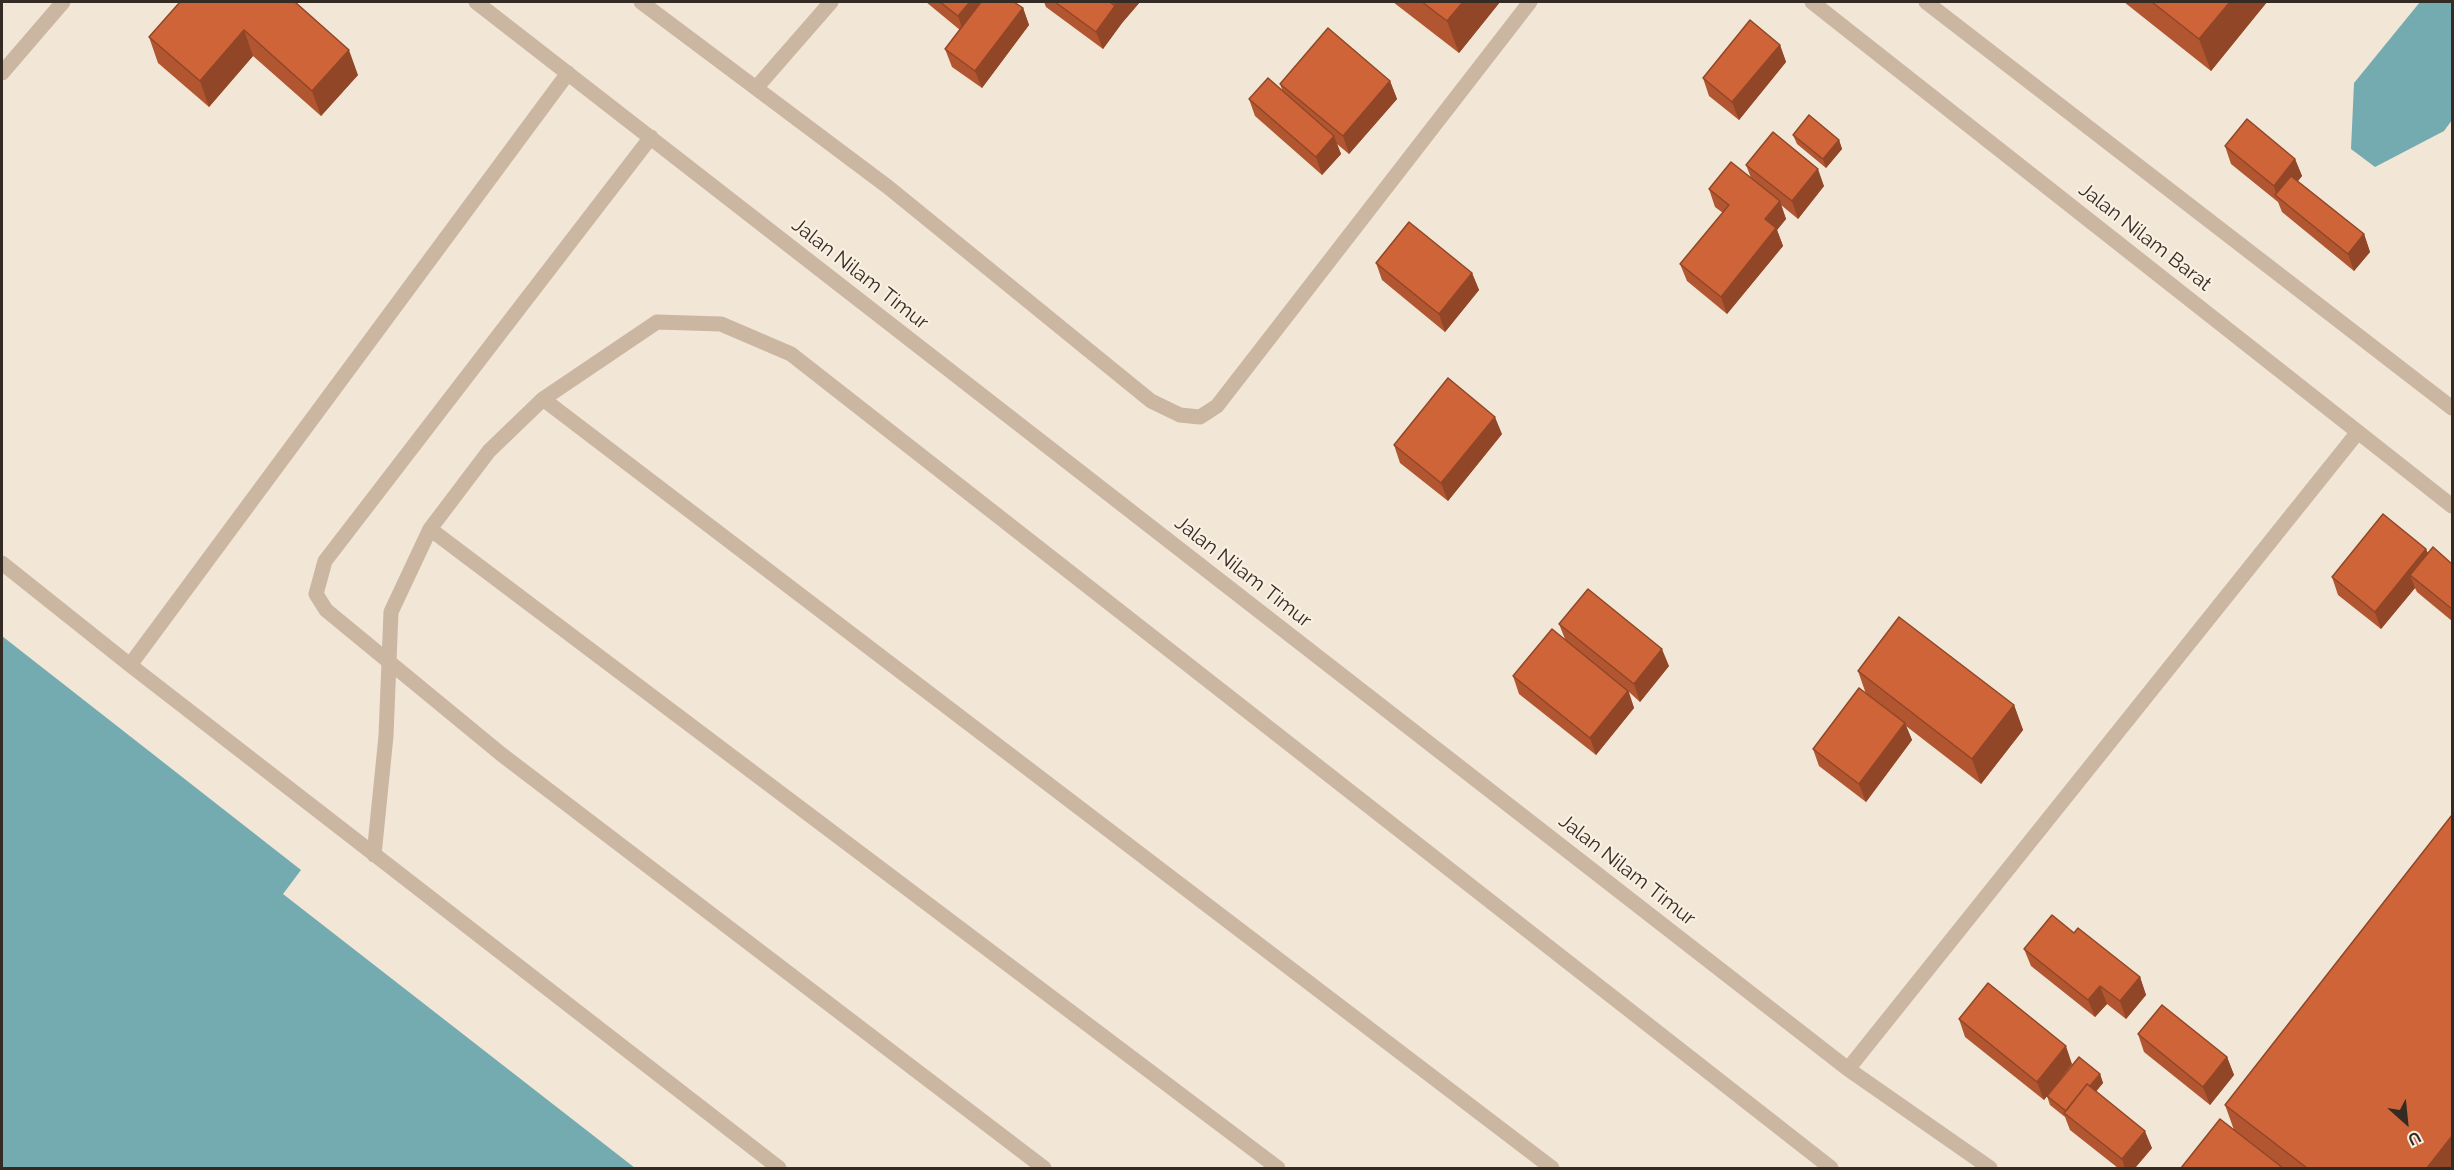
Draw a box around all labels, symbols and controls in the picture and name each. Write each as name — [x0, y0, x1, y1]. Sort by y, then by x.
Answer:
street label: Jalan Nilam Barat — [2074, 178, 2216, 296]
street label: Jalan Nilam Timur — [787, 213, 933, 335]
street label: Jalan Nilam Timur — [1170, 511, 1316, 633]
street label: Jalan Nilam Timur — [1554, 809, 1700, 931]
north arrow — [2376, 1092, 2436, 1152]
text: U — [2405, 1127, 2424, 1150]

